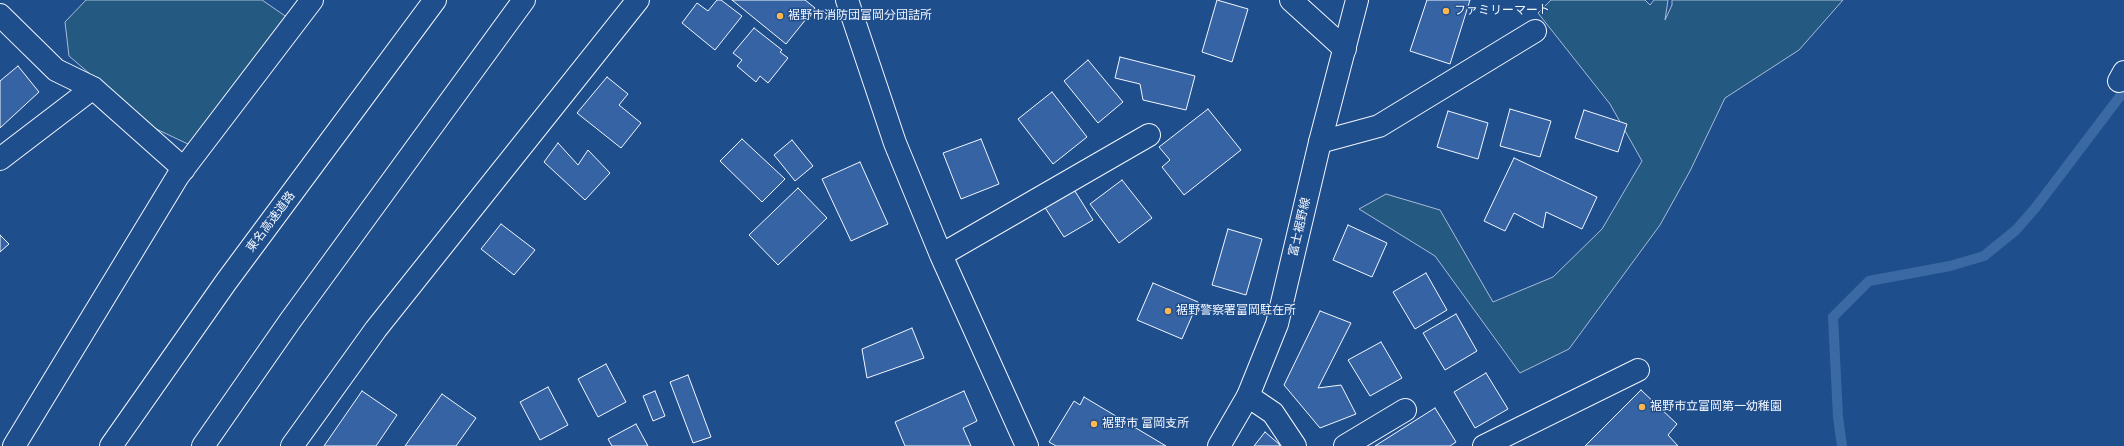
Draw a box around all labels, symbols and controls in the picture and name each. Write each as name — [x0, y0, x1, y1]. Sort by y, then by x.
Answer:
place label: ファミリーマート — [1454, 4, 1550, 18]
marker: ファミリーマート — [1441, 6, 1451, 16]
place label: 裾野市消防団富岡分団詰所 — [788, 9, 932, 23]
marker: 裾野市消防団富岡分団詰所 — [775, 11, 785, 21]
street label: 東名高速道路 — [244, 189, 298, 255]
street label: 富士裾野線 — [1286, 196, 1314, 258]
place label: 裾野警察署富岡駐在所 — [1176, 304, 1296, 318]
marker: 裾野警察署富岡駐在所 — [1163, 306, 1173, 316]
place label: 裾野市立富岡第一幼稚園 — [1650, 400, 1782, 414]
marker: 裾野市立富岡第一幼稚園 — [1637, 402, 1647, 412]
place label: 裾野市 富岡支所 — [1102, 417, 1189, 431]
marker: 裾野市 富岡支所 — [1089, 419, 1099, 429]

